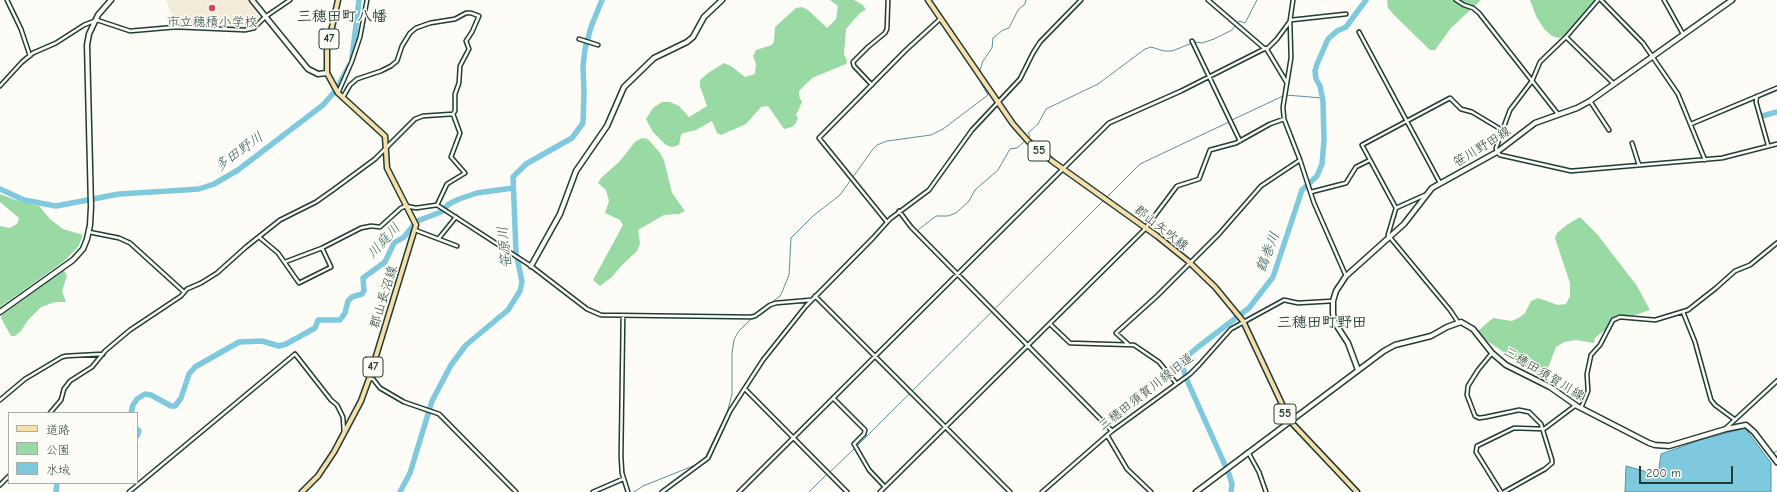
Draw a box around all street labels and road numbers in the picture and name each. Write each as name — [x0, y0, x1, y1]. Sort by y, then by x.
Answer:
road number: 47 — [319, 29, 339, 49]
street label: 笹川野田線 — [1450, 123, 1514, 171]
road number: 55 — [1028, 141, 1050, 161]
street label: 郡山矢吹線 — [1131, 202, 1191, 254]
street label: 郡山長沼線 — [367, 264, 401, 330]
street label: 三穂田須賀川線 — [1501, 344, 1587, 404]
street label: 三穂田須賀川線旧道 — [1095, 350, 1197, 434]
road number: 47 — [363, 357, 383, 377]
road number: 55 — [1274, 404, 1296, 424]

